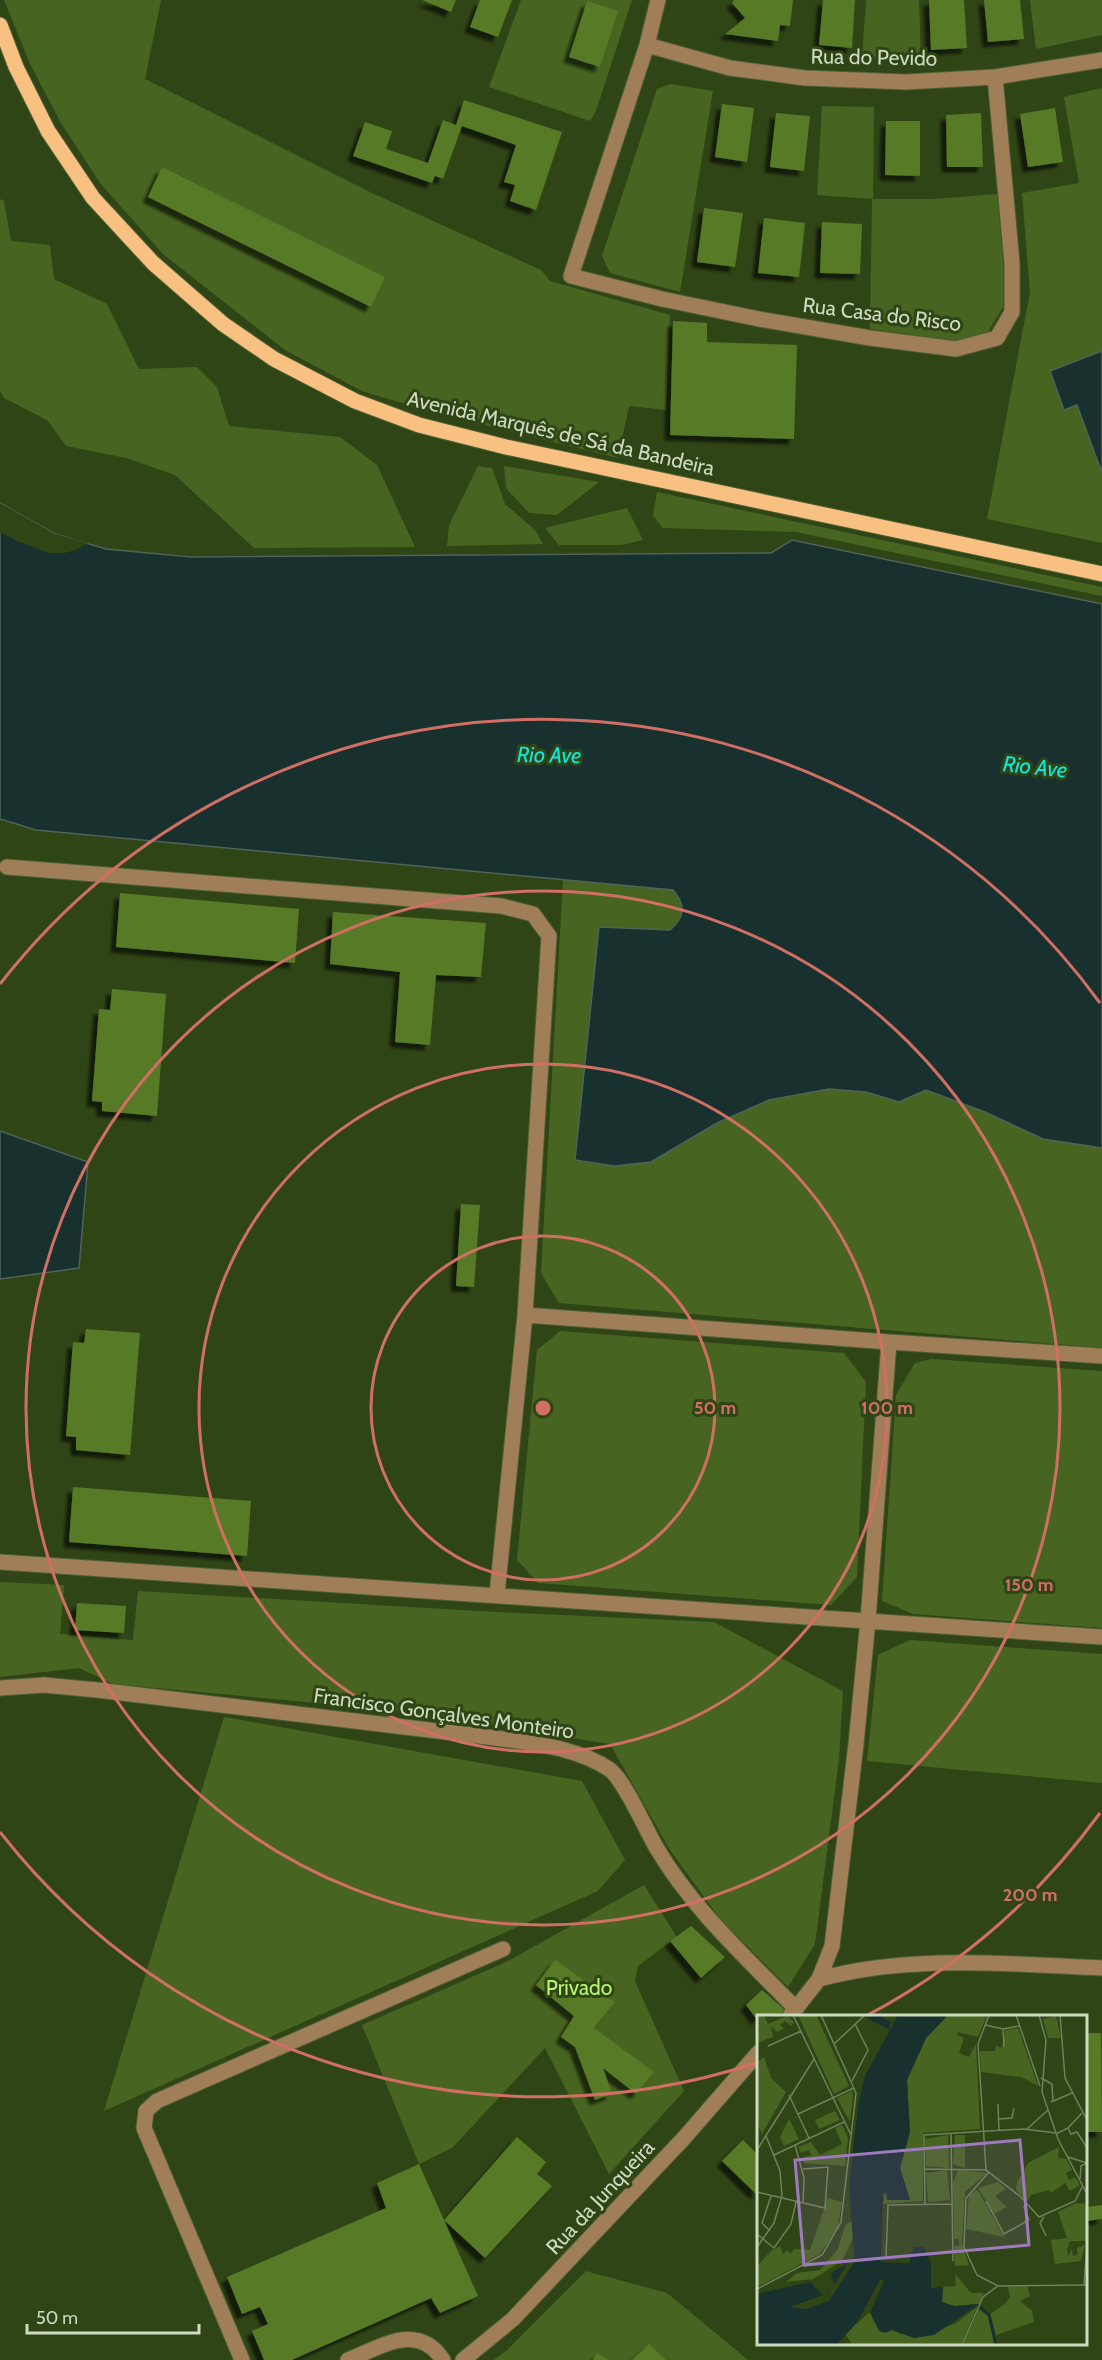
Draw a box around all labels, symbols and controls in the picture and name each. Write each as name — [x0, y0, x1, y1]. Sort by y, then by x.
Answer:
street label: Rua do Pevido — [811, 43, 937, 71]
street label: Rua Casa do Risco — [801, 292, 963, 336]
street label: Avenida Marquês de Sá da Bandeira — [405, 385, 717, 481]
water label: Rio Ave — [517, 741, 581, 769]
water label: Rio Ave — [1002, 750, 1068, 784]
text: 50 m — [694, 1397, 736, 1419]
text: 100 m — [861, 1397, 913, 1419]
centre of rings — [533, 1398, 553, 1418]
text: 150 m — [1005, 1574, 1053, 1596]
street label: Francisco Gonçalves Monteiro — [312, 1682, 576, 1744]
text: 200 m — [1003, 1884, 1057, 1906]
park label: Privado — [546, 1975, 612, 2000]
inset map — [757, 2015, 1087, 2345]
street label: Rua da Junqueira — [541, 2135, 659, 2259]
scale bar — [27, 2297, 200, 2335]
text: 50 m — [36, 2307, 78, 2329]

